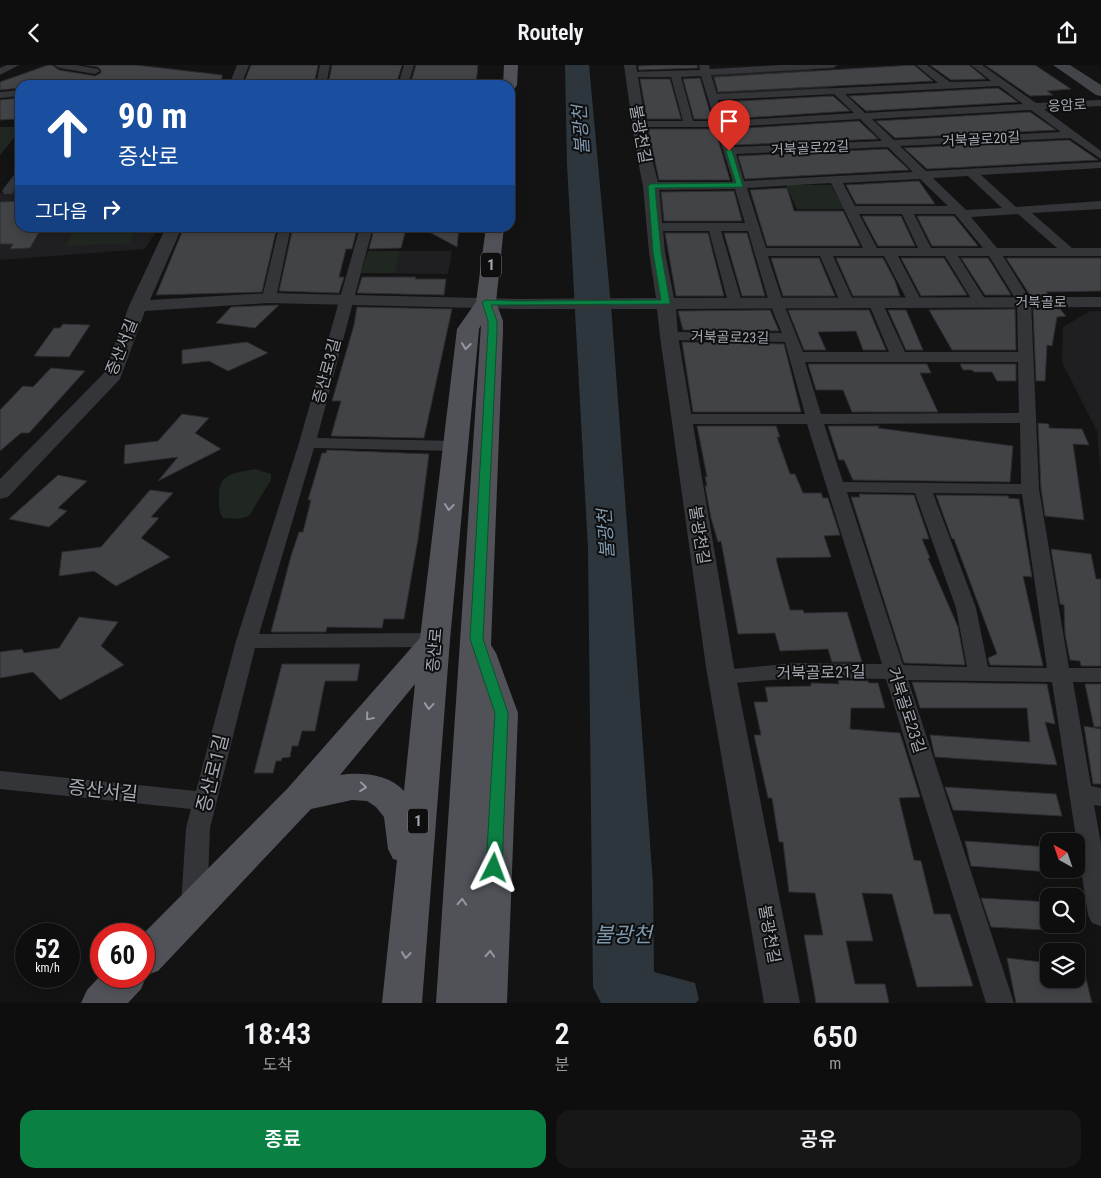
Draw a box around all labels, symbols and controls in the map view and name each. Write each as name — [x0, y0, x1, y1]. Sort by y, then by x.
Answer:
icon: back — [20, 19, 48, 47]
icon: share — [1053, 19, 1081, 47]
text: Routely — [517, 20, 584, 45]
text: 90 m — [118, 96, 187, 137]
street label: 응암로 — [1047, 96, 1087, 114]
icon: ahead — [35, 100, 100, 165]
pin — [708, 100, 750, 151]
water label: 불광천 — [568, 102, 593, 156]
street label: 불광천길 — [626, 103, 655, 165]
icon: arrive — [715, 107, 743, 135]
street label: 거북골로20길 — [942, 129, 1020, 149]
street label: 거북골로22길 — [771, 138, 849, 158]
text: 증산로 — [118, 144, 179, 169]
icon: right — [97, 195, 125, 223]
text: 그다음 — [35, 200, 87, 223]
road number: 1 — [481, 253, 501, 277]
street label: 거북골로 — [1015, 294, 1067, 310]
street label: 증산서길 — [102, 316, 141, 378]
street label: 거북골로23길 — [691, 328, 769, 346]
street label: 증산로3길 — [309, 336, 344, 406]
one-way arrow — [461, 342, 472, 350]
one-way arrow — [444, 504, 455, 512]
street label: 불광천길 — [686, 505, 713, 566]
water label: 불광천 — [593, 506, 618, 560]
street label: 증산로 — [423, 627, 446, 673]
street label: 거북골로21길 — [776, 662, 866, 683]
street label: 거북골로23길 — [884, 665, 929, 756]
one-way arrow — [424, 702, 435, 710]
one-way arrow — [365, 711, 374, 720]
street label: 증산로1길 — [192, 732, 233, 814]
street label: 증산서길 — [67, 775, 139, 806]
one-way arrow — [359, 782, 367, 793]
road number: 1 — [408, 809, 428, 833]
north arrow — [1040, 833, 1085, 877]
map controls — [1040, 833, 1085, 988]
position arrow — [467, 841, 519, 893]
button: search — [1040, 888, 1085, 933]
one-way arrow — [456, 898, 467, 906]
street label: 불광천길 — [755, 903, 784, 965]
speed limit sign: 60 — [90, 923, 155, 988]
water label: 불광천 — [594, 923, 655, 947]
text: 52 — [35, 935, 60, 964]
button: layers — [1040, 943, 1085, 988]
one-way arrow — [484, 950, 495, 958]
one-way arrow — [401, 951, 412, 959]
text: km/h — [35, 961, 60, 975]
text: 18:43 — [243, 1016, 311, 1051]
text: 2 — [554, 1016, 570, 1051]
text: 650 — [813, 1019, 858, 1054]
text: m — [829, 1054, 841, 1073]
text: 도착 — [262, 1055, 292, 1074]
text: 분 — [555, 1055, 569, 1074]
button: 종료 — [20, 1110, 546, 1168]
button: 공유 — [556, 1110, 1081, 1168]

